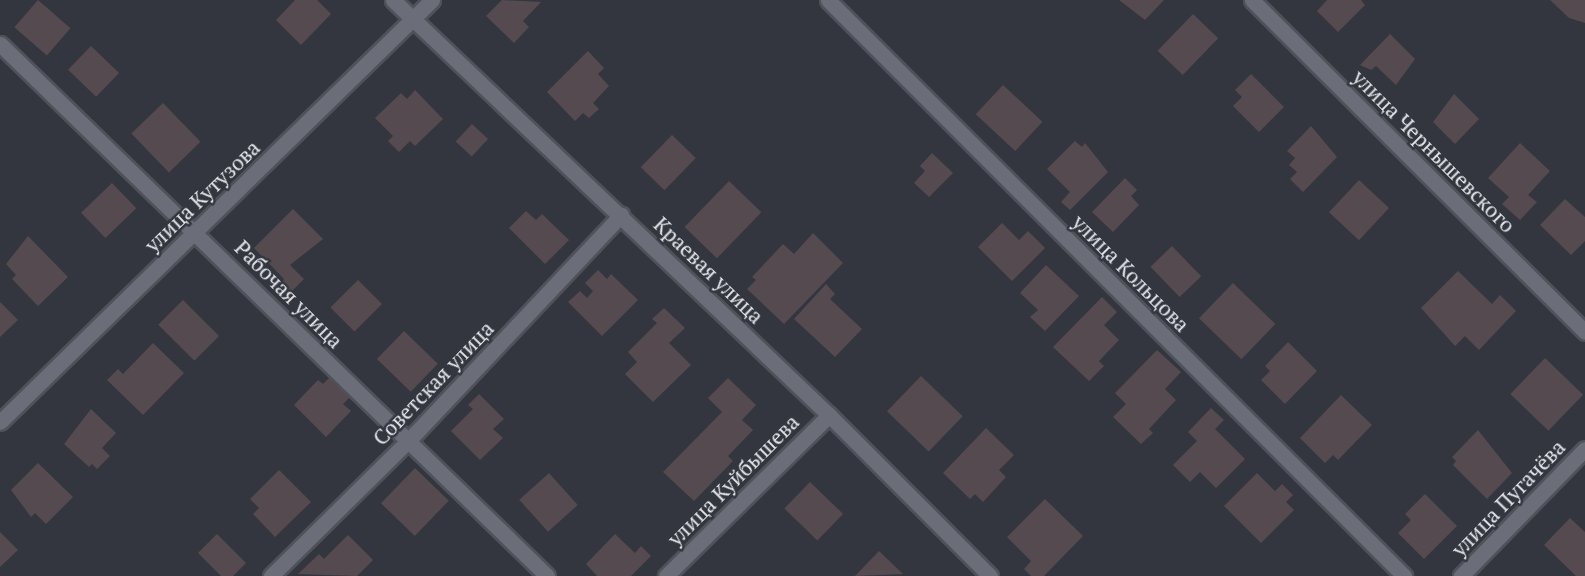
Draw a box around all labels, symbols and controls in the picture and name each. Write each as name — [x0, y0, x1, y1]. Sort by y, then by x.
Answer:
street label: улица Чернышевского — [1347, 64, 1521, 238]
street label: улица Кутузова — [139, 135, 265, 257]
street label: улица Кольцова — [1067, 209, 1195, 337]
street label: Краевая улица — [649, 211, 769, 329]
street label: Рабочая улица — [230, 235, 348, 353]
street label: Советская улица — [367, 316, 499, 450]
street label: улица Куйбышева — [662, 409, 804, 551]
street label: улица Пугачёва — [1446, 434, 1570, 562]

